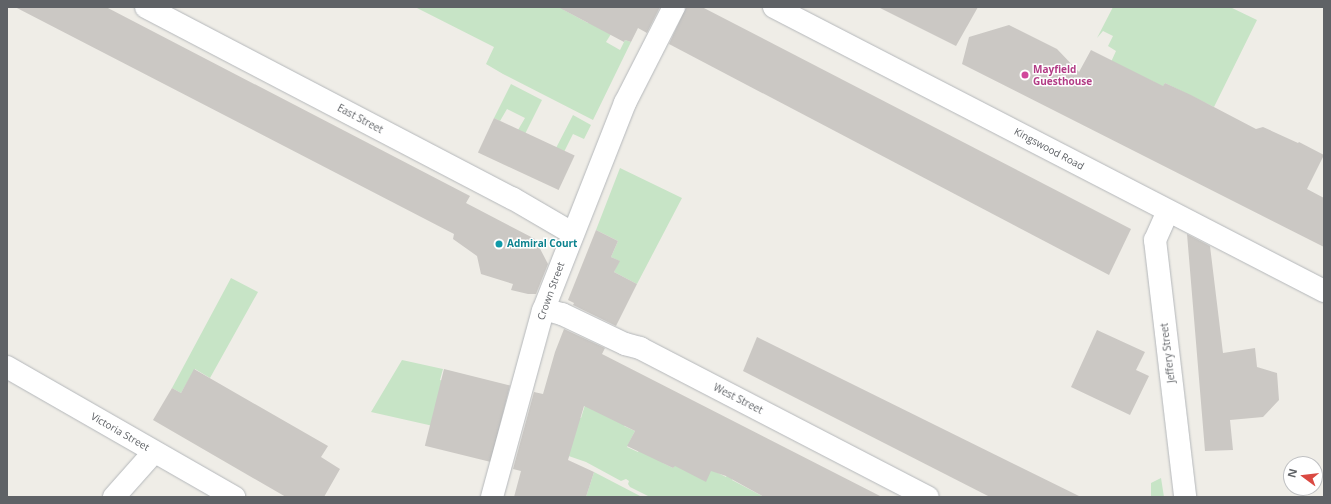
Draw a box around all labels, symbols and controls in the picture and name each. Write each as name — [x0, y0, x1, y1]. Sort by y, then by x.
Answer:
place label: Mayfield Guesthouse — [1033, 63, 1092, 86]
marker: Mayfield Guesthouse — [1020, 70, 1030, 80]
street label: East Street — [335, 102, 385, 136]
street label: Kingswood Road — [1012, 126, 1086, 172]
place label: Admiral Court — [507, 238, 577, 250]
marker: Admiral Court — [494, 239, 504, 249]
street label: Crown Street — [535, 260, 567, 322]
street label: Jeffery Street — [1158, 322, 1178, 384]
street label: West Street — [711, 381, 765, 417]
street label: Victoria Street — [89, 410, 151, 454]
north arrow — [1283, 456, 1323, 496]
text: N — [1283, 467, 1300, 479]

